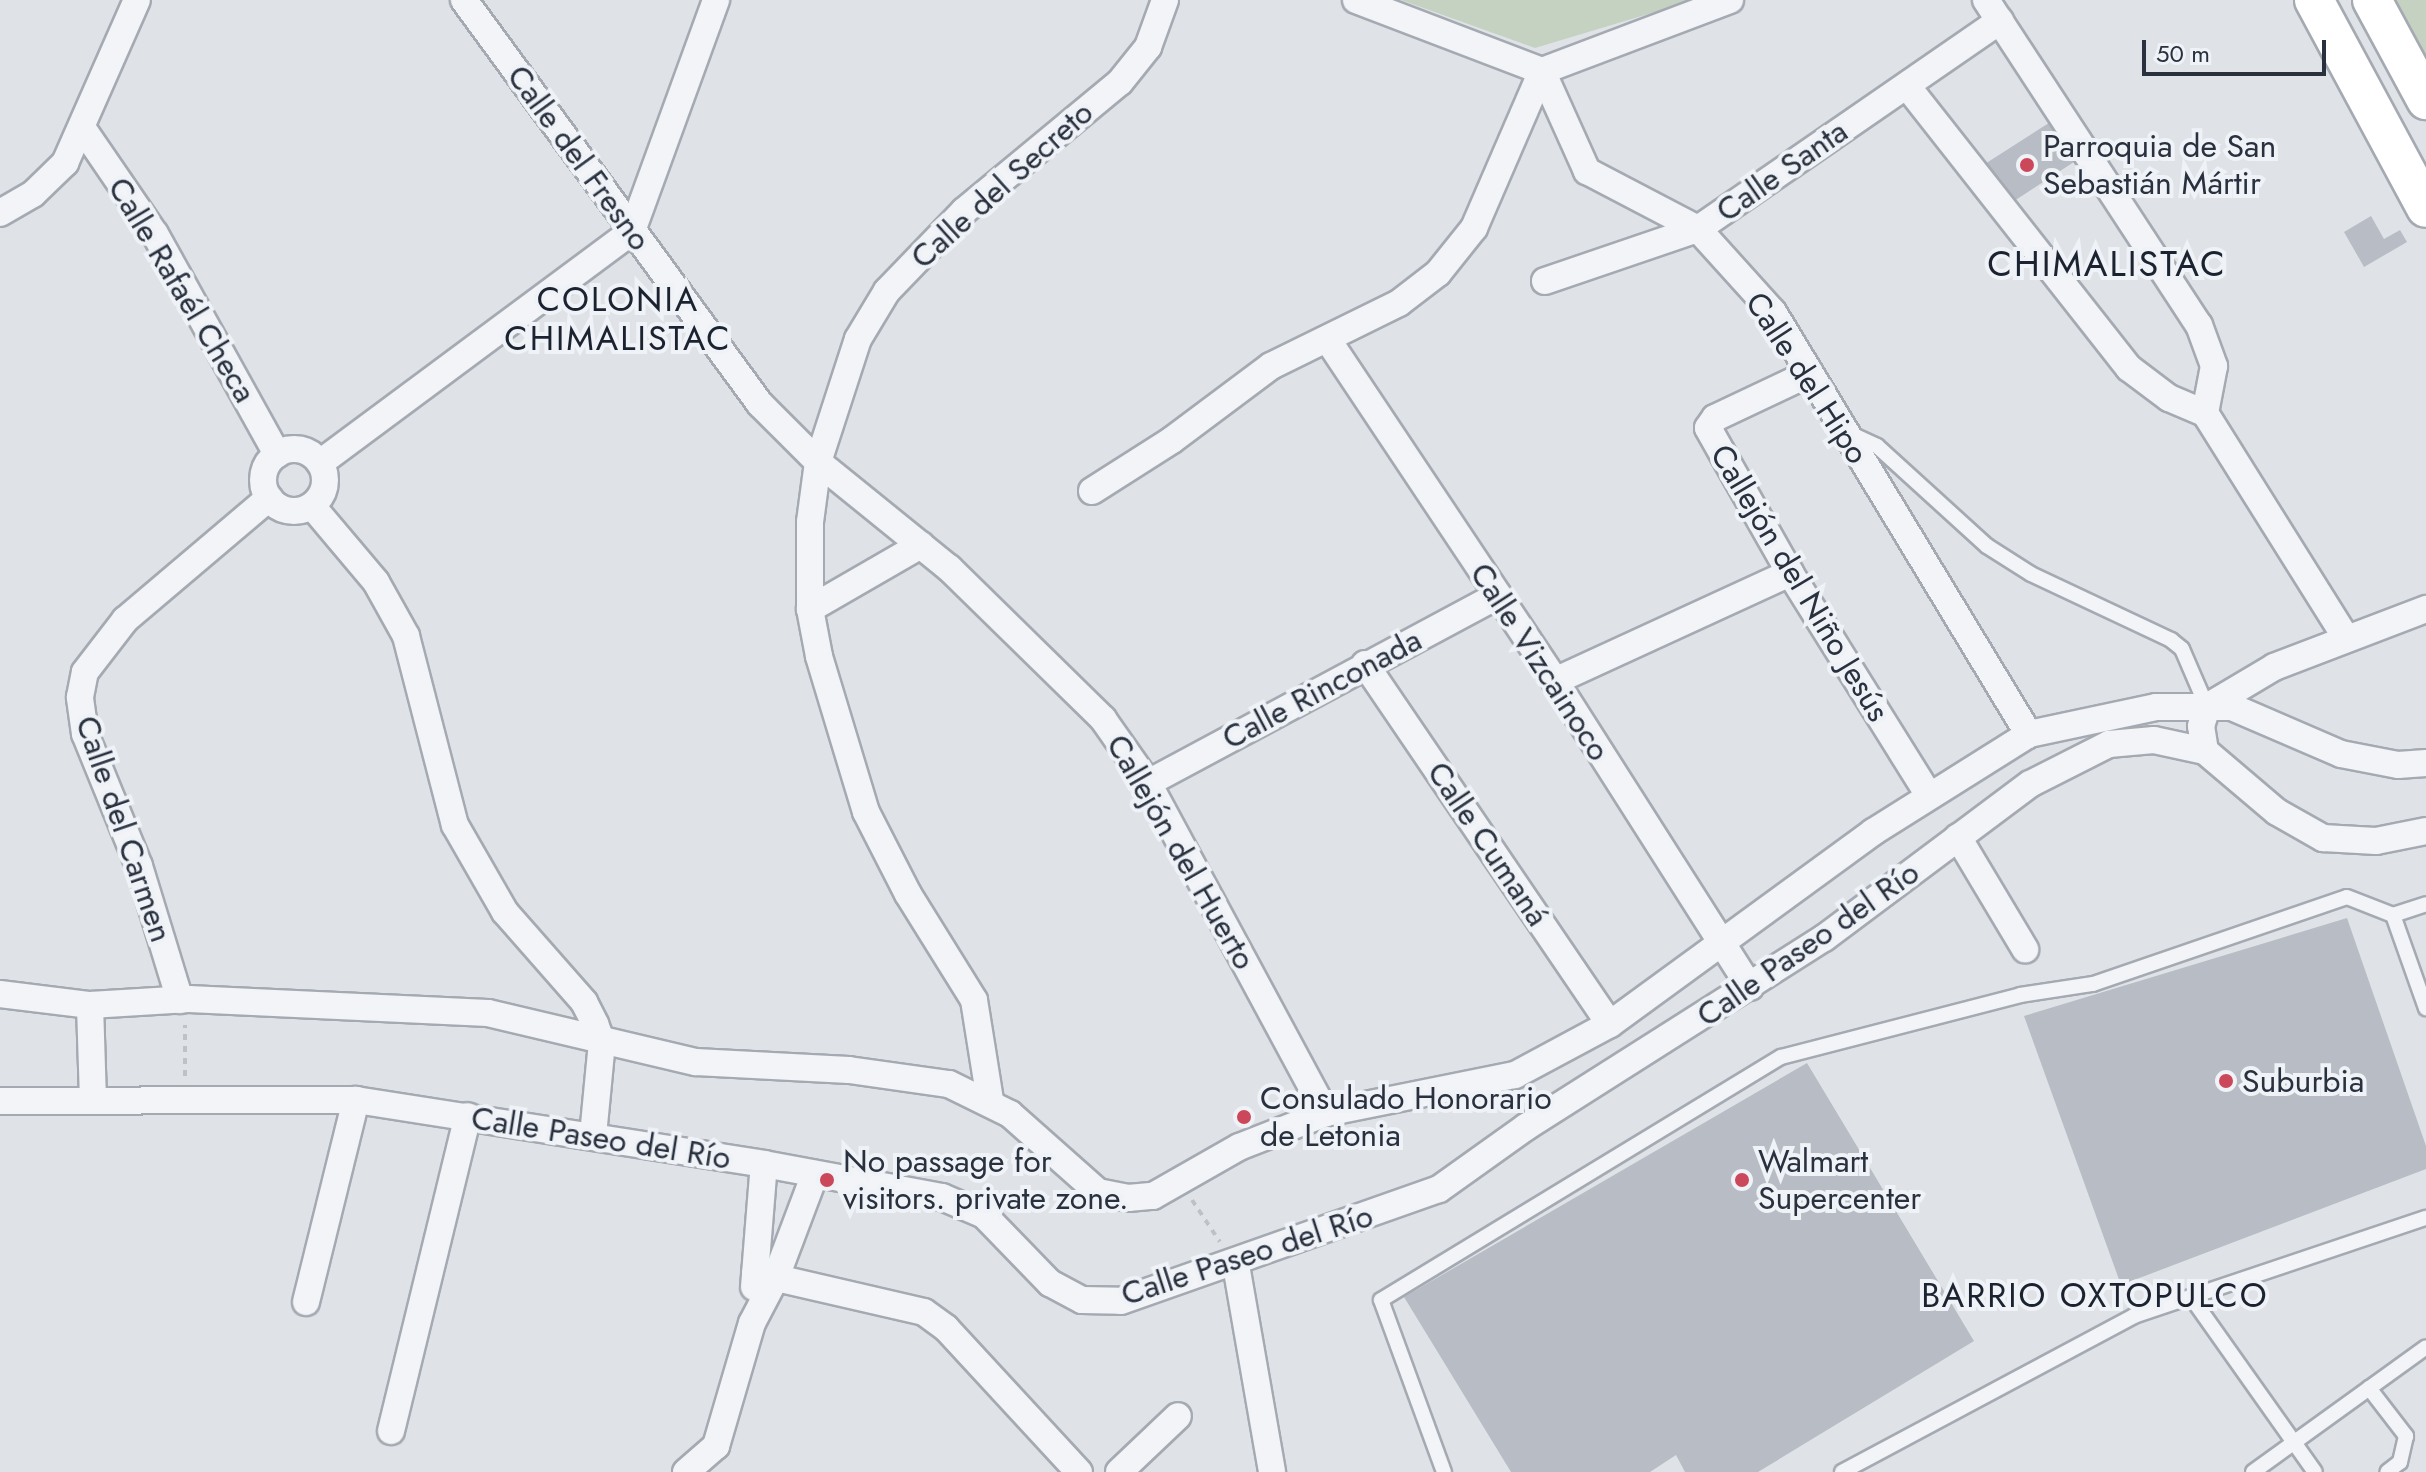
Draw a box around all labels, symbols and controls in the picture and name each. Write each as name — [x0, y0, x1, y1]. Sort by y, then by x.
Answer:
scale bar — [2146, 24, 2330, 74]
text: 50 m — [2156, 36, 2210, 71]
street label: Calle del Fresno — [499, 58, 659, 258]
street label: Calle del Secreto — [903, 93, 1101, 277]
street label: Calle Santa — [1709, 112, 1855, 230]
place label: Parroquia de San Sebastián Mártir — [2043, 128, 2276, 203]
marker: Parroquia de San Sebastián Mártir — [2018, 156, 2036, 174]
street label: Calle Rafaél Checa — [100, 171, 264, 409]
district label: CHIMALISTAC — [1987, 242, 2227, 286]
district label: COLONIA CHIMALISTAC — [504, 279, 732, 358]
street label: Calle del Hipo — [1737, 285, 1877, 471]
street label: Callejón del Niño Jesús — [1702, 438, 1898, 728]
street label: Calle Vizcainoco — [1462, 556, 1618, 768]
street label: Calle Rinconada — [1216, 620, 1428, 758]
street label: Calle del Carmen — [67, 711, 181, 947]
street label: Callejón del Huerto — [1098, 728, 1264, 976]
street label: Calle Cumaná — [1419, 755, 1557, 933]
street label: Calle Paseo del Río — [1690, 853, 1926, 1035]
place label: Suburbia — [2242, 1062, 2364, 1100]
marker: Suburbia — [2217, 1072, 2235, 1090]
place label: Consulado Honorario de Letonia — [1260, 1080, 1552, 1155]
street label: Calle Paseo del Río — [469, 1099, 733, 1177]
marker: Consulado Honorario de Letonia — [1235, 1108, 1253, 1126]
place label: No passage for visitors. private zone. — [843, 1143, 1129, 1218]
place label: Walmart Supercenter — [1758, 1143, 1921, 1218]
marker: No passage for visitors. private zone. — [818, 1171, 836, 1189]
marker: Walmart Supercenter — [1733, 1171, 1751, 1189]
street label: Calle Paseo del Río — [1117, 1196, 1377, 1314]
district label: BARRIO OXTOPULCO — [1921, 1276, 2269, 1316]

